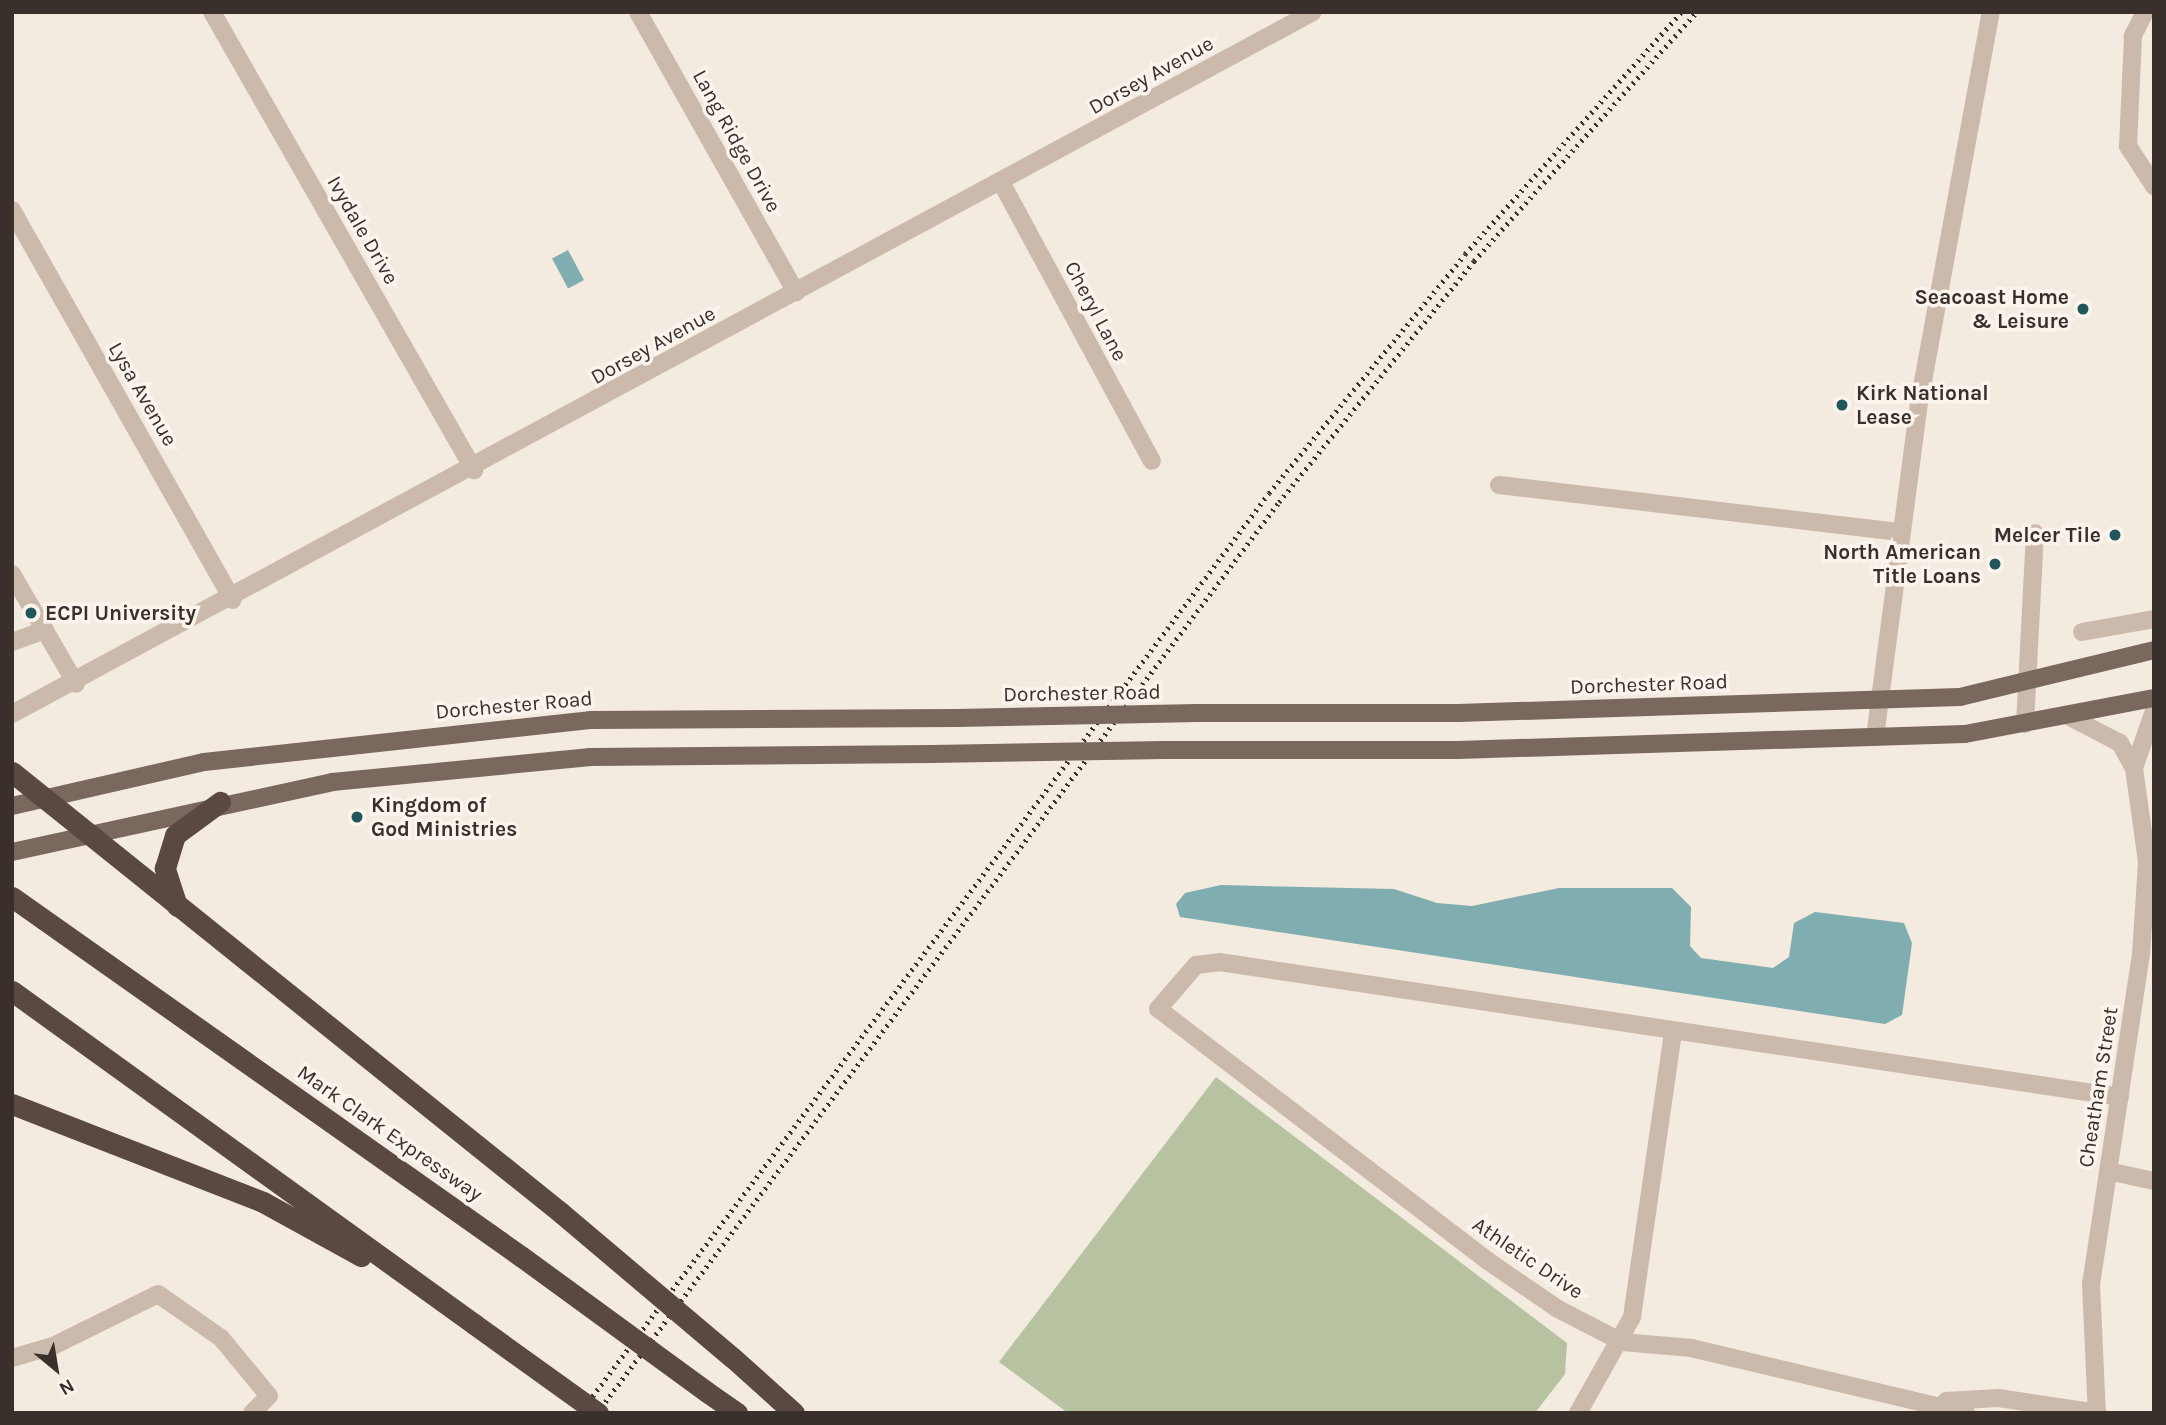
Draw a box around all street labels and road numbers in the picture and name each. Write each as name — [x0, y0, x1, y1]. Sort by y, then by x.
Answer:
street label: Dorsey Avenue — [1084, 30, 1218, 120]
street label: Lang Ridge Drive — [687, 65, 787, 217]
street label: Ivydale Drive — [322, 171, 404, 289]
street label: Cheryl Lane — [1059, 257, 1133, 365]
street label: Dorsey Avenue — [586, 300, 720, 390]
street label: Lysa Avenue — [103, 338, 183, 450]
street label: Dorchester Road — [1570, 669, 1728, 699]
street label: Dorchester Road — [1003, 679, 1161, 707]
street label: Dorchester Road — [434, 686, 594, 724]
street label: Cheatham Street — [2073, 1005, 2123, 1169]
street label: Mark Clark Expressway — [293, 1059, 487, 1207]
street label: Athletic Drive — [1468, 1212, 1588, 1304]

